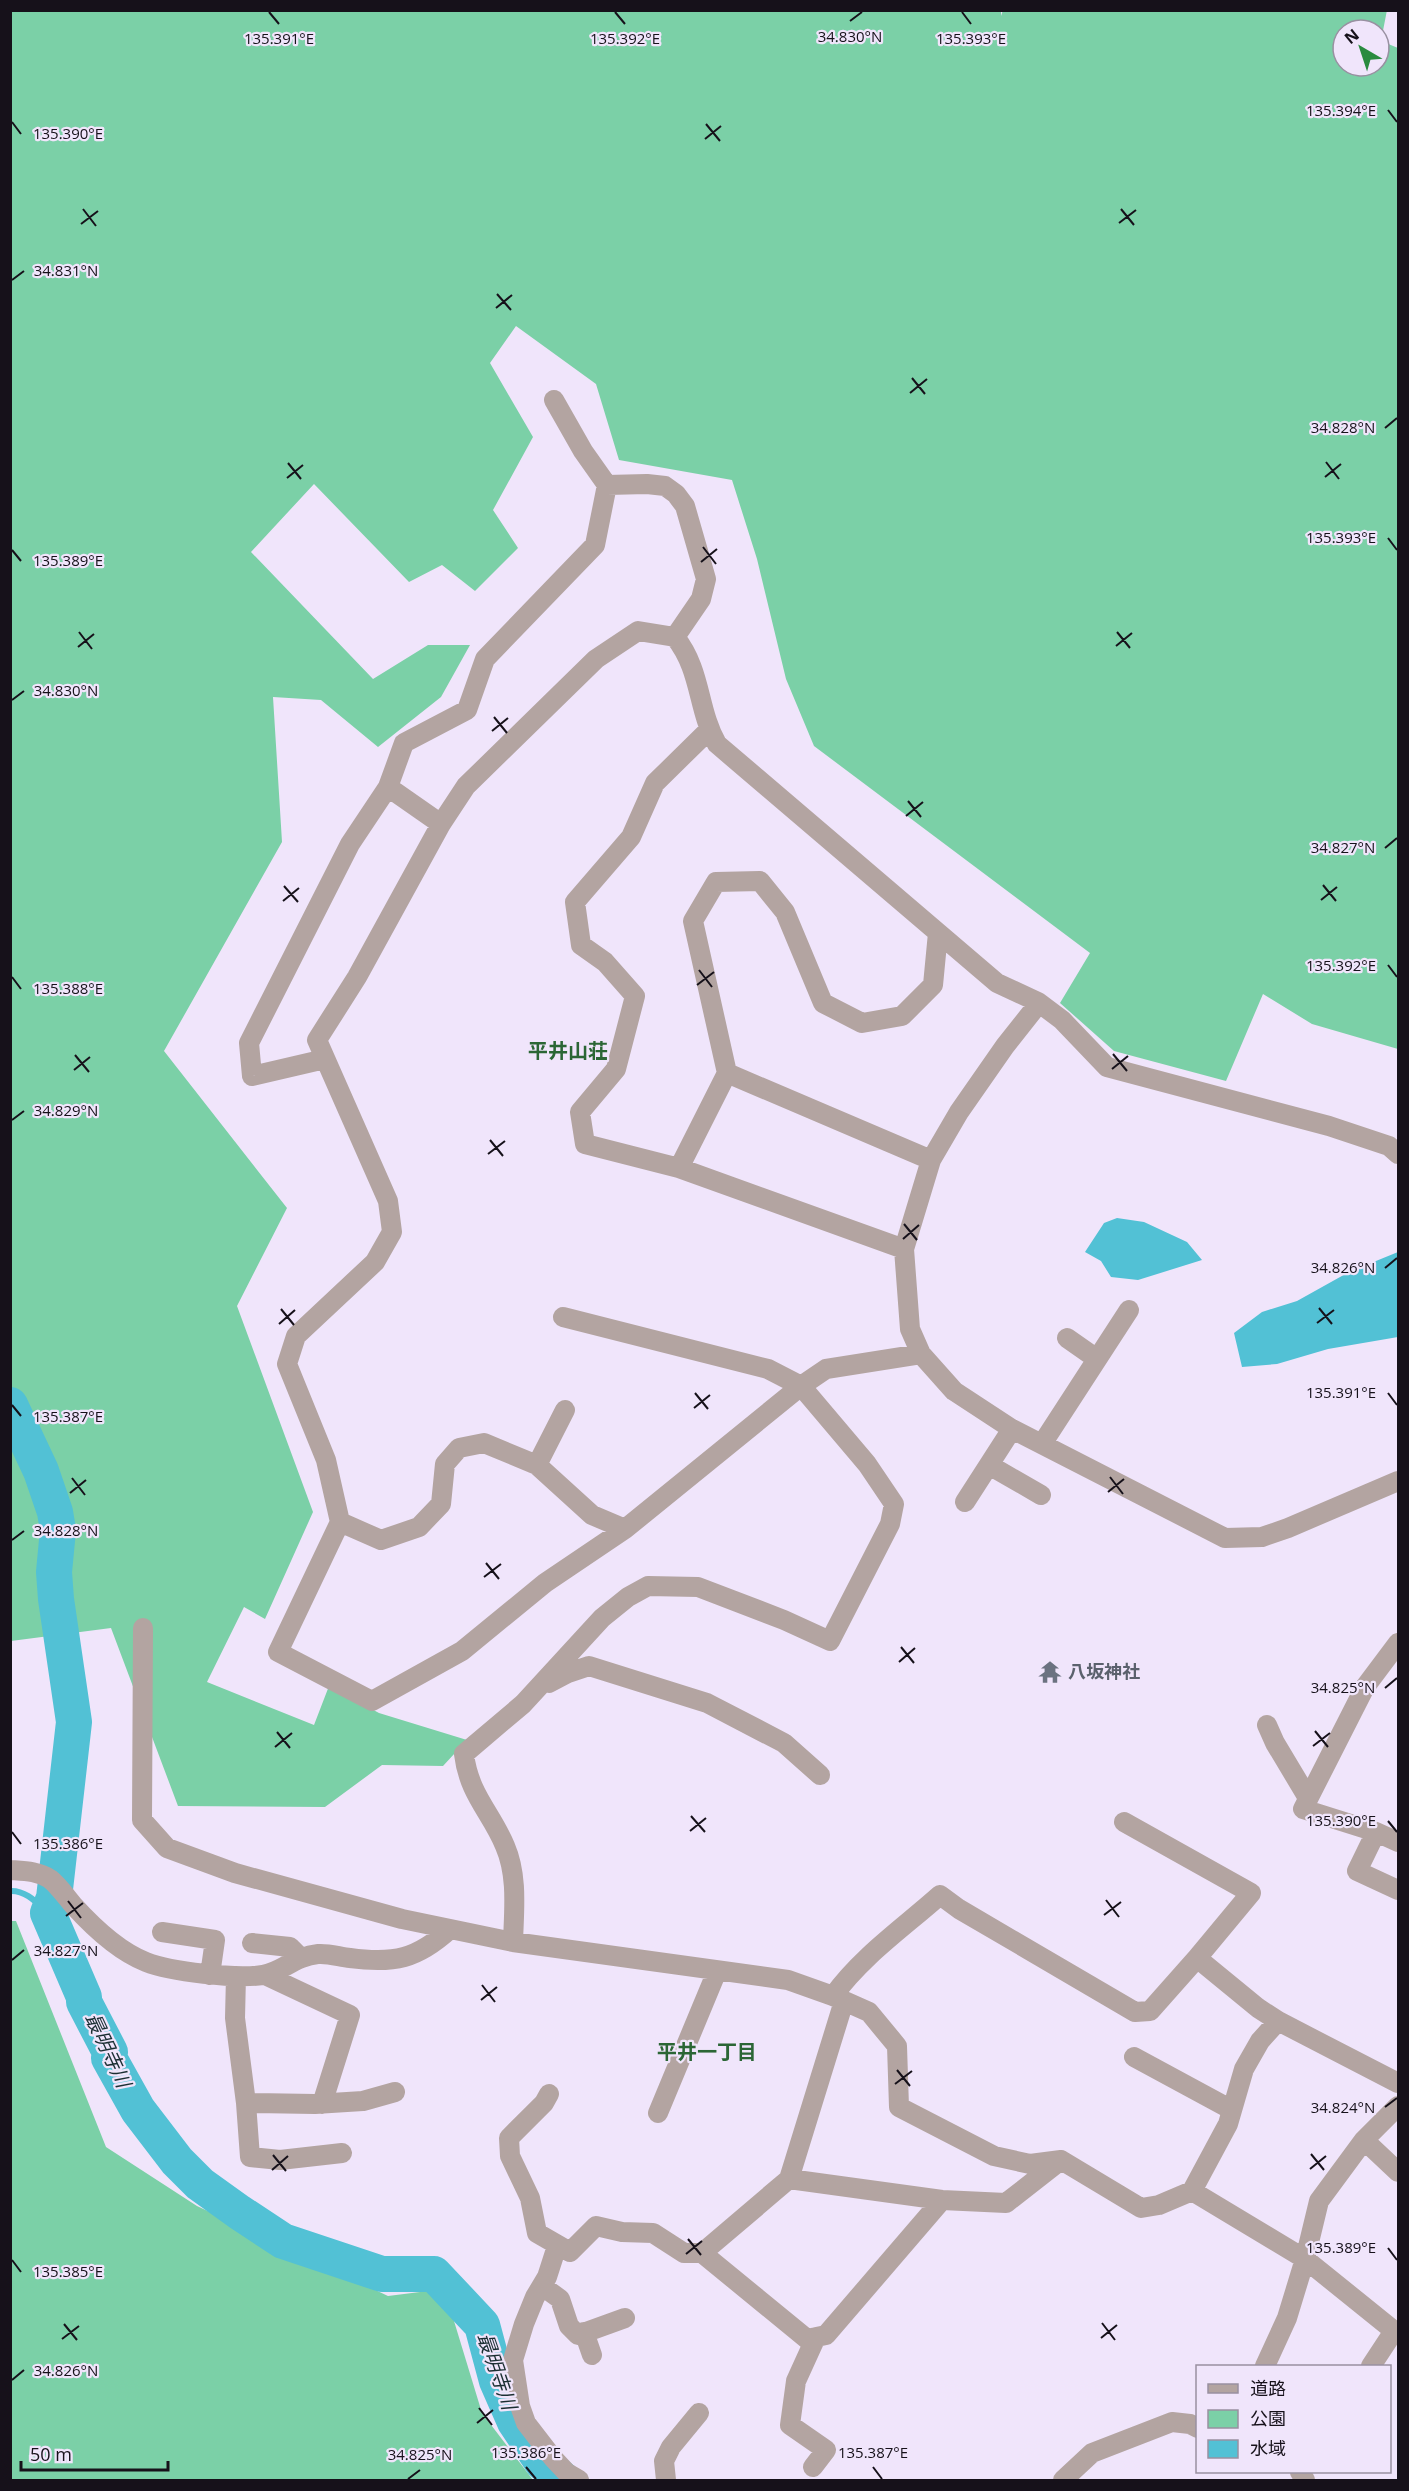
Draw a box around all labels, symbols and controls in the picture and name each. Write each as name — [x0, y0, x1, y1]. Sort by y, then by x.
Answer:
north arrow — [1331, 18, 1391, 78]
text: N — [1340, 24, 1364, 49]
text: 34.830°N — [818, 26, 882, 46]
text: 135.391°E — [244, 28, 314, 48]
text: 135.392°E — [590, 28, 660, 48]
text: 135.393°E — [936, 28, 1006, 48]
text: 135.394°E — [1306, 100, 1376, 120]
text: 135.390°E — [33, 123, 103, 143]
text: 34.831°N — [34, 260, 98, 280]
text: 34.828°N — [1311, 417, 1375, 437]
text: 135.393°E — [1306, 527, 1376, 547]
text: 135.389°E — [33, 550, 103, 570]
text: 34.830°N — [34, 680, 98, 700]
text: 34.827°N — [1311, 837, 1375, 857]
text: 135.392°E — [1306, 955, 1376, 975]
text: 135.388°E — [33, 978, 103, 998]
district label: 平井山荘 — [528, 1037, 608, 1064]
text: 34.829°N — [34, 1100, 98, 1120]
text: 34.826°N — [1311, 1257, 1375, 1277]
text: 135.391°E — [1306, 1382, 1376, 1402]
text: 135.387°E — [33, 1406, 103, 1426]
text: 34.828°N — [34, 1520, 98, 1540]
temple icon: 八坂神社 — [1037, 1659, 1063, 1685]
place label: 八坂神社 — [1068, 1659, 1140, 1683]
text: 34.825°N — [1311, 1677, 1375, 1697]
text: 135.390°E — [1306, 1810, 1376, 1830]
text: 135.386°E — [33, 1833, 103, 1853]
text: 34.827°N — [34, 1940, 98, 1960]
water label: 最明寺川 — [79, 2008, 138, 2094]
district label: 平井一丁目 — [657, 2038, 757, 2065]
text: 34.824°N — [1311, 2097, 1375, 2117]
text: 135.389°E — [1306, 2237, 1376, 2257]
text: 135.385°E — [33, 2261, 103, 2281]
water label: 最明寺川 — [472, 2329, 524, 2415]
text: 34.826°N — [34, 2360, 98, 2380]
legend — [1196, 2365, 1391, 2473]
text: 道路 — [1250, 2376, 1286, 2400]
text: 公園 — [1250, 2406, 1286, 2430]
scale bar — [21, 2434, 168, 2472]
text: 水域 — [1250, 2436, 1286, 2460]
text: 50 m — [30, 2442, 72, 2466]
text: 135.386°E — [491, 2442, 561, 2462]
text: 135.387°E — [838, 2442, 908, 2462]
text: 34.825°N — [388, 2444, 452, 2464]

